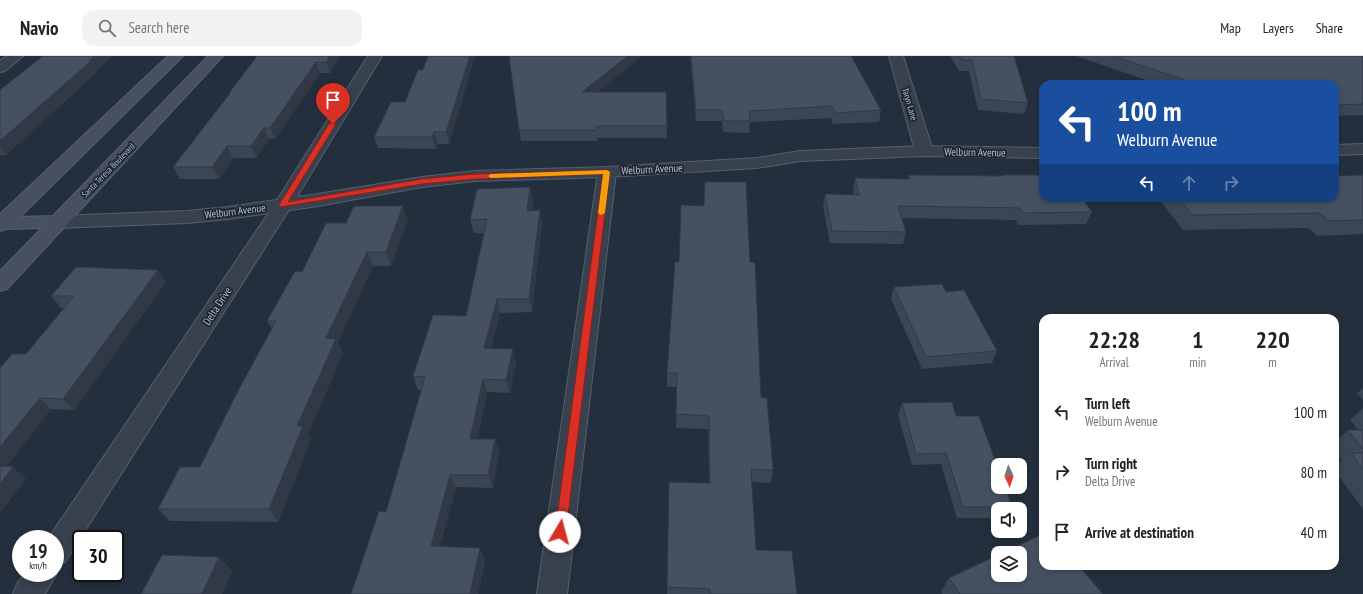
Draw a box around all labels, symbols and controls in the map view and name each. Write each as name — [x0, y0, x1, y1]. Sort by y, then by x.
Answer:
search box — [82, 10, 362, 46]
text: Navio — [20, 16, 58, 40]
icon: search — [96, 17, 118, 39]
text: Search here — [128, 18, 189, 37]
text: Map — [1220, 19, 1241, 37]
text: Layers — [1263, 19, 1294, 37]
text: Share — [1316, 19, 1343, 37]
pin — [316, 83, 350, 124]
street label: Taryn Lane — [900, 86, 920, 122]
icon: arrive — [322, 89, 344, 111]
text: 100 m — [1117, 92, 1181, 129]
icon: left — [1051, 96, 1103, 148]
text: Welburn Avenue — [1117, 128, 1217, 151]
street label: Santa Teresa Boulevard — [79, 140, 137, 200]
street label: Welburn Avenue — [944, 144, 1006, 160]
street label: Welburn Avenue — [621, 160, 683, 178]
icon: left — [1136, 172, 1158, 194]
icon: ahead — [1178, 172, 1200, 194]
icon: right — [1220, 172, 1242, 194]
street label: Welburn Avenue — [204, 200, 267, 222]
street label: Delta Drive — [200, 284, 235, 328]
text: 22:28 — [1088, 324, 1140, 355]
text: 1 — [1192, 324, 1203, 355]
text: 220 — [1255, 324, 1290, 355]
text: Arrival — [1099, 354, 1129, 371]
text: min — [1189, 354, 1206, 371]
text: m — [1268, 354, 1277, 371]
text: Turn left — [1085, 394, 1130, 413]
icon: left — [1051, 401, 1073, 423]
text: 100 m — [1294, 403, 1327, 422]
text: Welburn Avenue — [1085, 413, 1158, 430]
text: Turn right — [1085, 454, 1137, 473]
north arrow — [991, 458, 1027, 494]
map controls — [991, 458, 1027, 582]
icon: right — [1051, 461, 1073, 483]
text: 80 m — [1301, 463, 1327, 482]
text: Delta Drive — [1085, 473, 1135, 490]
button: sound — [991, 502, 1027, 538]
position arrow — [539, 511, 581, 553]
icon: arrive — [1051, 521, 1073, 543]
text: Arrive at destination — [1085, 523, 1194, 542]
text: 40 m — [1301, 523, 1327, 542]
speed limit sign: 30 — [72, 530, 124, 582]
text: 19 — [28, 538, 48, 564]
button: layers — [991, 546, 1027, 582]
text: km/h — [29, 559, 47, 572]

